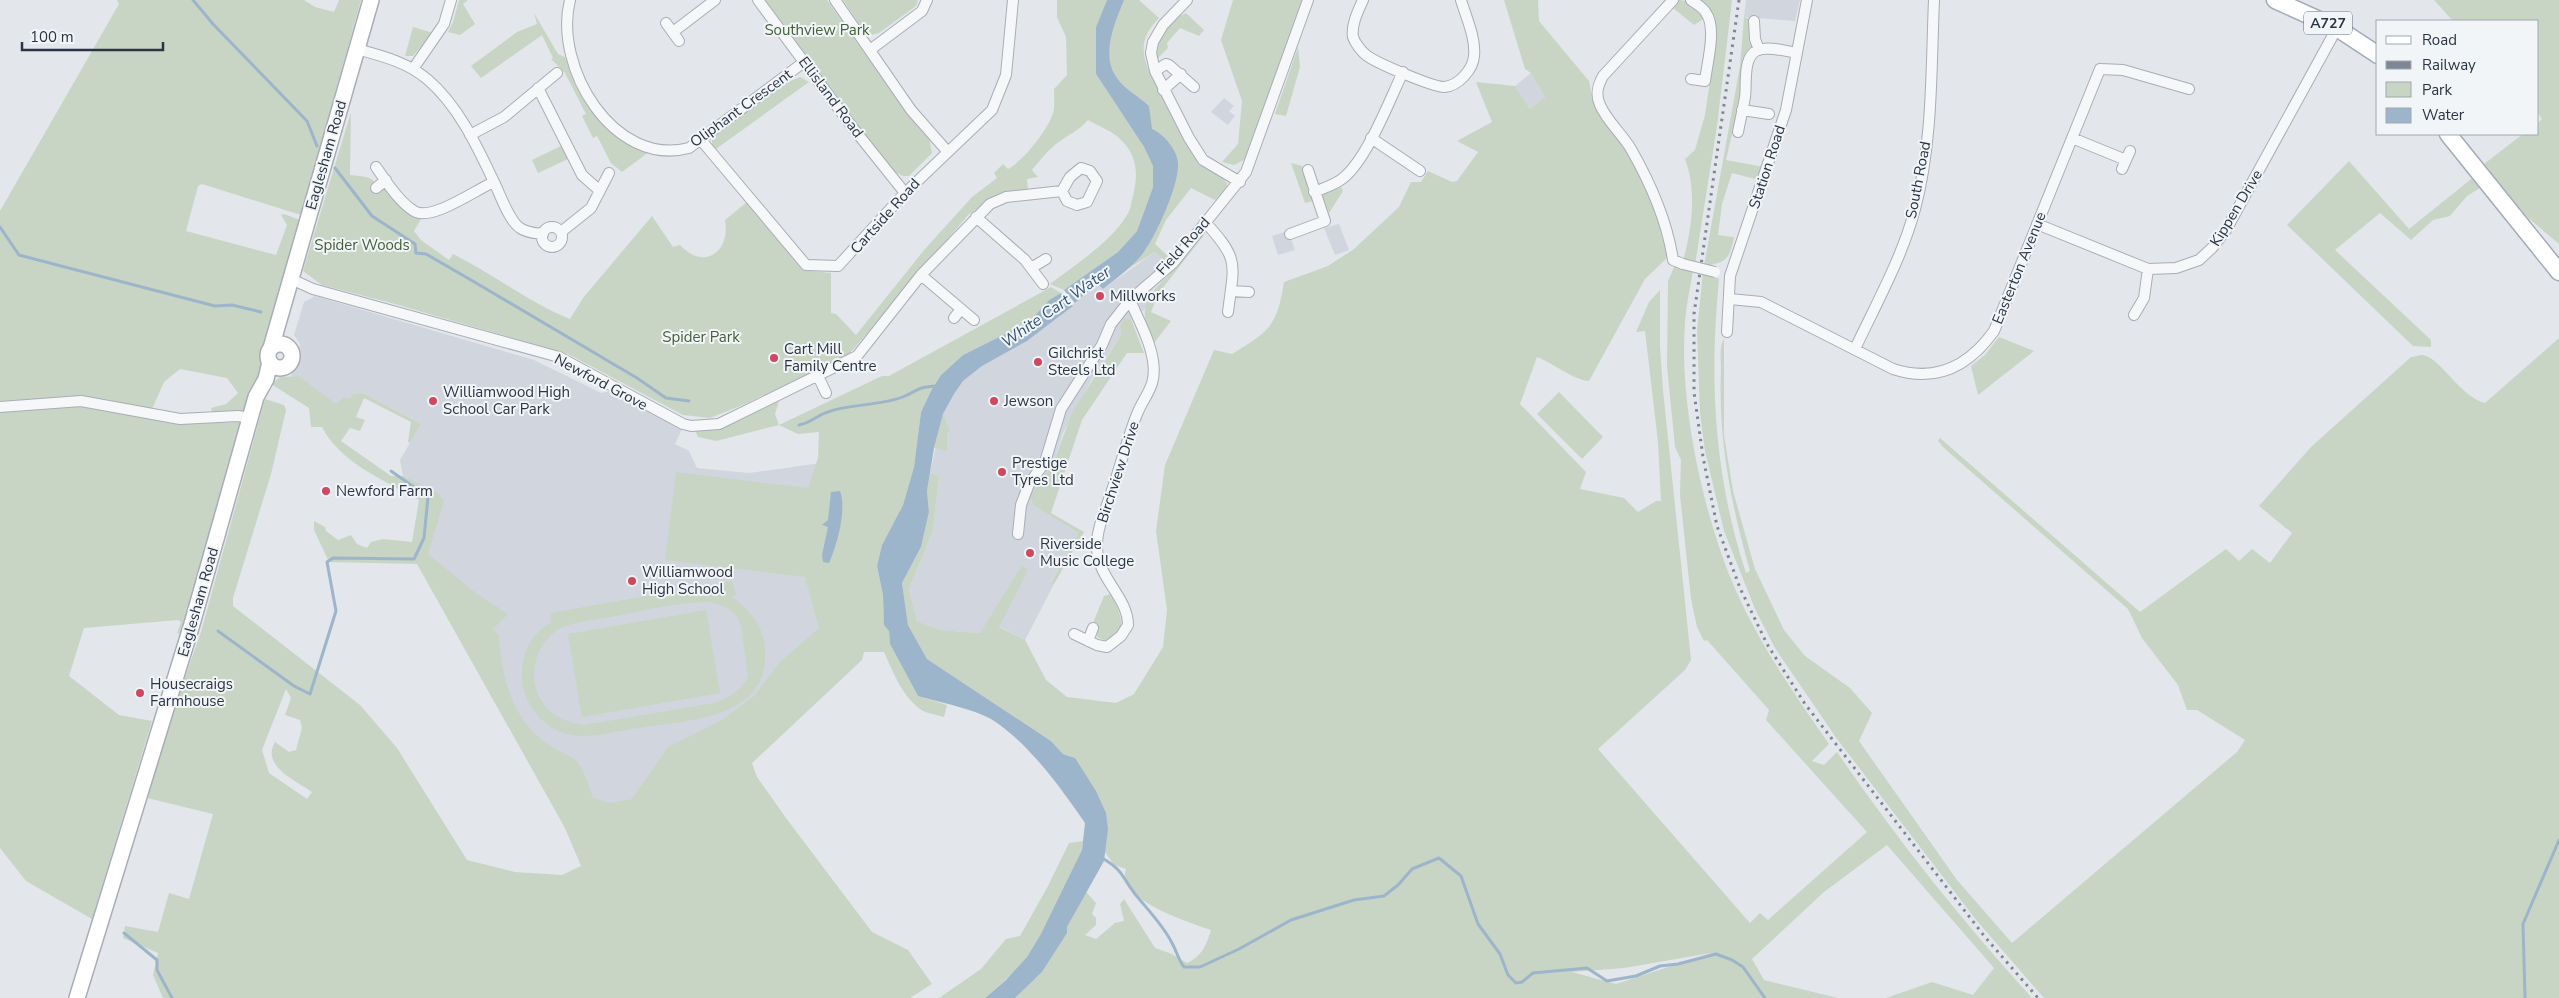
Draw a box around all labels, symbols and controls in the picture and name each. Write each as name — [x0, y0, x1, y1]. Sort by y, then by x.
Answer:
road number: A727 — [2304, 12, 2352, 34]
scale bar — [22, 20, 164, 52]
park label: Southview Park — [764, 20, 870, 40]
legend — [2376, 20, 2539, 135]
text: 100 m — [30, 27, 74, 47]
text: Road — [2422, 30, 2457, 50]
street label: Ellisland Road — [794, 52, 868, 142]
text: Railway — [2422, 55, 2476, 75]
street label: Oliphant Crescent — [686, 64, 797, 152]
text: Park — [2422, 80, 2452, 100]
street label: Eaglesham Road — [301, 98, 351, 212]
text: Water — [2422, 105, 2465, 125]
street label: Station Road — [1744, 123, 1790, 211]
street label: South Road — [1901, 140, 1935, 220]
street label: Kippen Drive — [2205, 166, 2267, 250]
street label: Cartside Road — [846, 174, 924, 258]
street label: Easterton Avenue — [1987, 209, 2051, 327]
street label: Field Road — [1152, 213, 1214, 279]
park label: Spider Woods — [314, 235, 410, 255]
water label: White Cart Water — [997, 260, 1116, 353]
place label: Millworks — [1110, 286, 1176, 306]
marker: Millworks — [1094, 290, 1106, 302]
park label: Spider Park — [662, 327, 740, 347]
place label: Cart Mill Family Centre — [784, 339, 877, 376]
place label: Gilchrist Steels Ltd — [1048, 343, 1115, 380]
street label: Newford Grove — [551, 349, 651, 415]
marker: Cart Mill Family Centre — [768, 352, 780, 364]
marker: Gilchrist Steels Ltd — [1032, 356, 1044, 368]
place label: Williamwood High School Car Park — [443, 382, 570, 419]
place label: Jewson — [1003, 391, 1053, 411]
marker: Williamwood High School Car Park — [427, 395, 439, 407]
marker: Jewson — [988, 395, 1000, 407]
street label: Birchview Drive — [1092, 419, 1144, 525]
place label: Prestige Tyres Ltd — [1012, 453, 1074, 490]
marker: Prestige Tyres Ltd — [996, 466, 1008, 478]
place label: Newford Farm — [336, 481, 433, 501]
marker: Newford Farm — [320, 485, 332, 497]
place label: Riverside Music College — [1040, 534, 1134, 571]
street label: Eaglesham Road — [173, 545, 223, 659]
marker: Riverside Music College — [1024, 547, 1036, 559]
place label: Williamwood High School — [642, 562, 733, 599]
marker: Williamwood High School — [626, 575, 638, 587]
place label: Housecraigs Farmhouse — [150, 674, 233, 711]
marker: Housecraigs Farmhouse — [134, 687, 146, 699]

